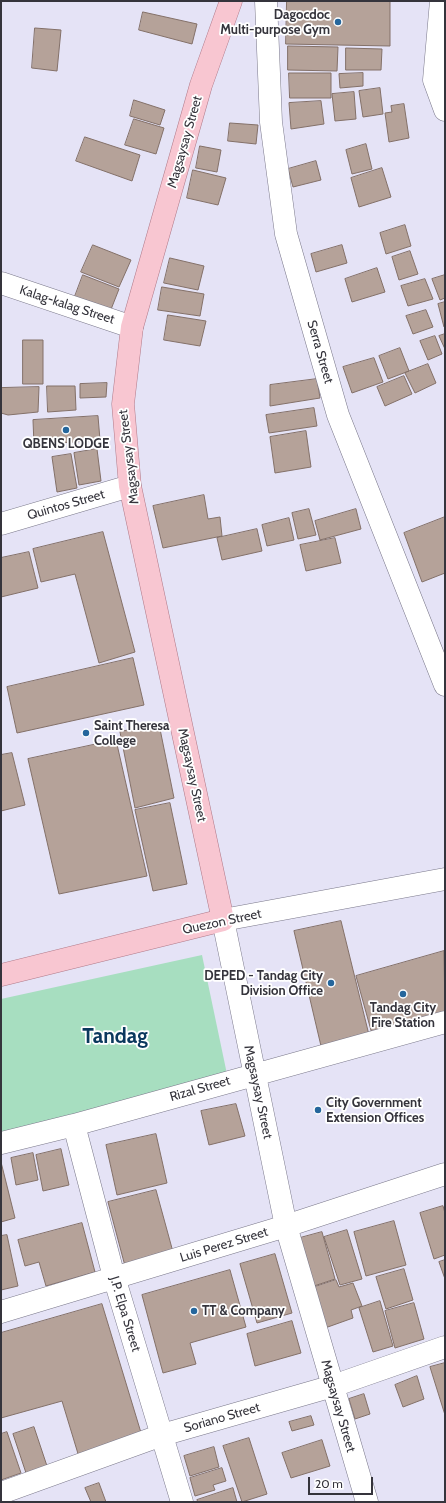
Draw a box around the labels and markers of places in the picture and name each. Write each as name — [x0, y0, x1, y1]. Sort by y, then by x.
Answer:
place label: Dagocdoc Multi-purpose Gym — [220, 7, 330, 38]
marker: Dagocdoc Multi-purpose Gym — [333, 17, 343, 27]
marker: QBENS LODGE — [61, 425, 71, 435]
place label: QBENS LODGE — [23, 436, 109, 452]
place label: Saint Theresa College — [94, 718, 169, 749]
marker: Saint Theresa College — [81, 728, 91, 738]
place label: DEPED - Tandag City Division Office — [204, 968, 323, 999]
marker: DEPED - Tandag City Division Office — [326, 978, 336, 988]
marker: Tandag City Fire Station — [398, 989, 408, 999]
place label: Tandag City Fire Station — [370, 1000, 436, 1031]
place label: City Government Extension Offices — [326, 1095, 424, 1126]
marker: City Government Extension Offices — [313, 1105, 323, 1115]
place label: TT & Company — [202, 1303, 285, 1319]
marker: TT & Company — [189, 1306, 199, 1316]

